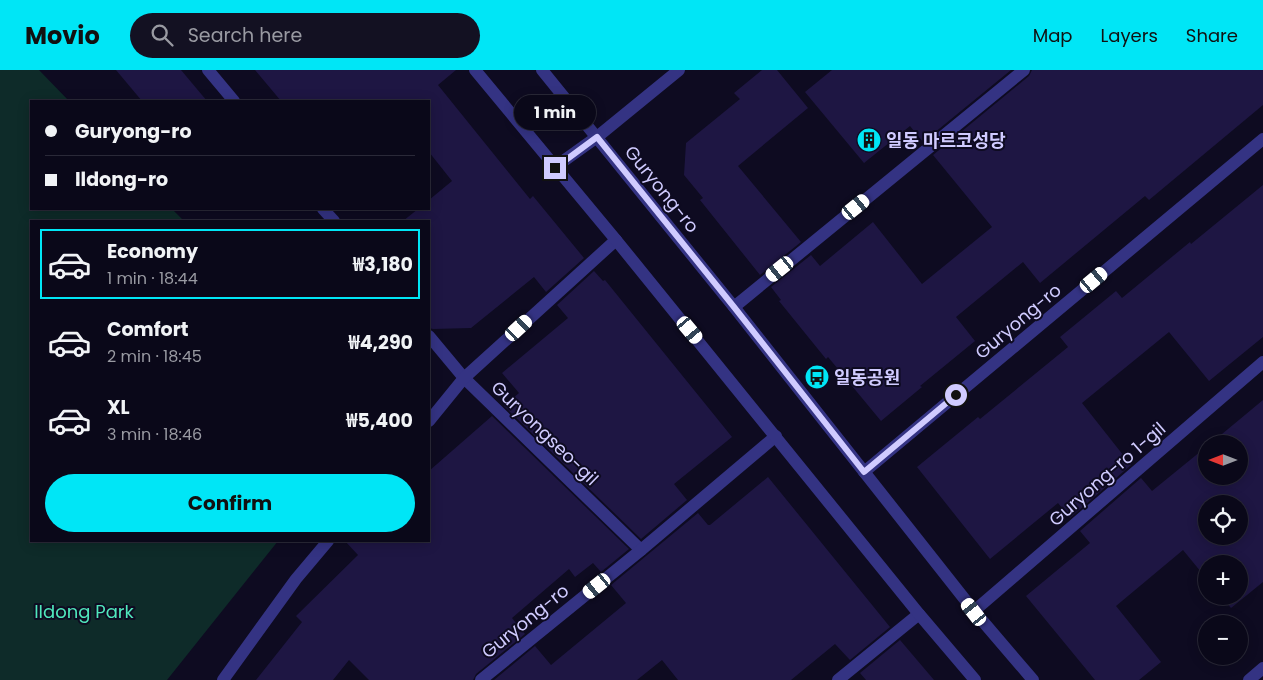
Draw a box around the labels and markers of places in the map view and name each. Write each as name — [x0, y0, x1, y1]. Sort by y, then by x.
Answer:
building icon: 일동 마르코성당 — [856, 127, 882, 153]
place label: 일동 마르코성당 — [886, 128, 1006, 153]
bus stop icon: 일동공원 — [804, 364, 830, 390]
place label: 일동공원 — [834, 365, 900, 390]

